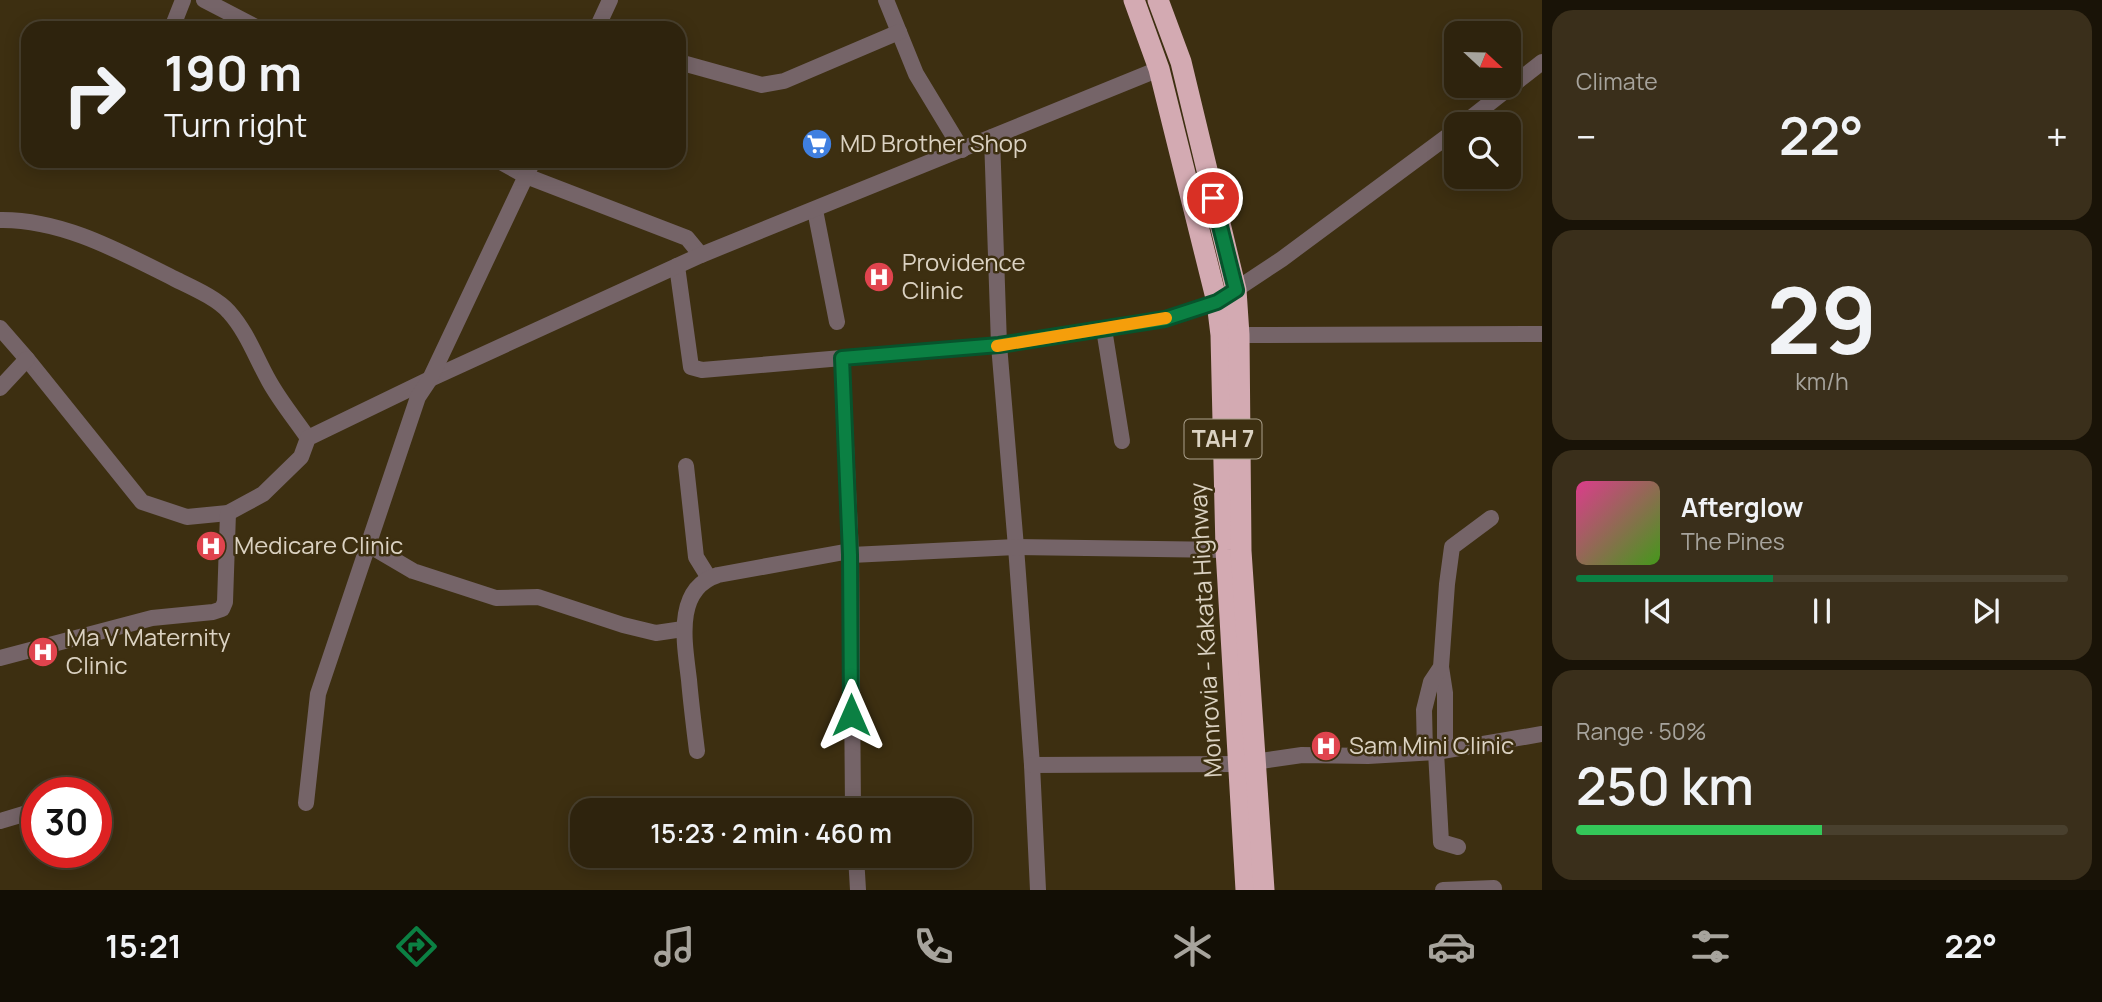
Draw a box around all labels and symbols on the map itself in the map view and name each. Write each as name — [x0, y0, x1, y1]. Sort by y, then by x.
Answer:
north arrow — [1444, 21, 1521, 98]
place label: MD Brother Shop — [840, 126, 1027, 159]
supermarket icon: MD Brother Shop — [800, 127, 834, 161]
pin — [1183, 168, 1243, 228]
place label: Providence Clinic — [902, 245, 1025, 306]
hospital icon: Providence Clinic — [862, 260, 896, 294]
road number: TAH 7 — [1184, 420, 1262, 458]
street label: Monrovia - Kakata Highway — [1180, 481, 1229, 779]
place label: Medicare Clinic — [234, 528, 403, 561]
hospital icon: Medicare Clinic — [194, 529, 228, 563]
place label: Ma V Maternity Clinic — [66, 620, 231, 681]
hospital icon: Ma V Maternity Clinic — [26, 635, 60, 669]
position arrow — [814, 678, 888, 752]
place label: Sam Mini Clinic — [1349, 728, 1514, 761]
hospital icon: Sam Mini Clinic — [1309, 729, 1343, 763]
speed limit sign: 30 — [21, 777, 112, 868]

